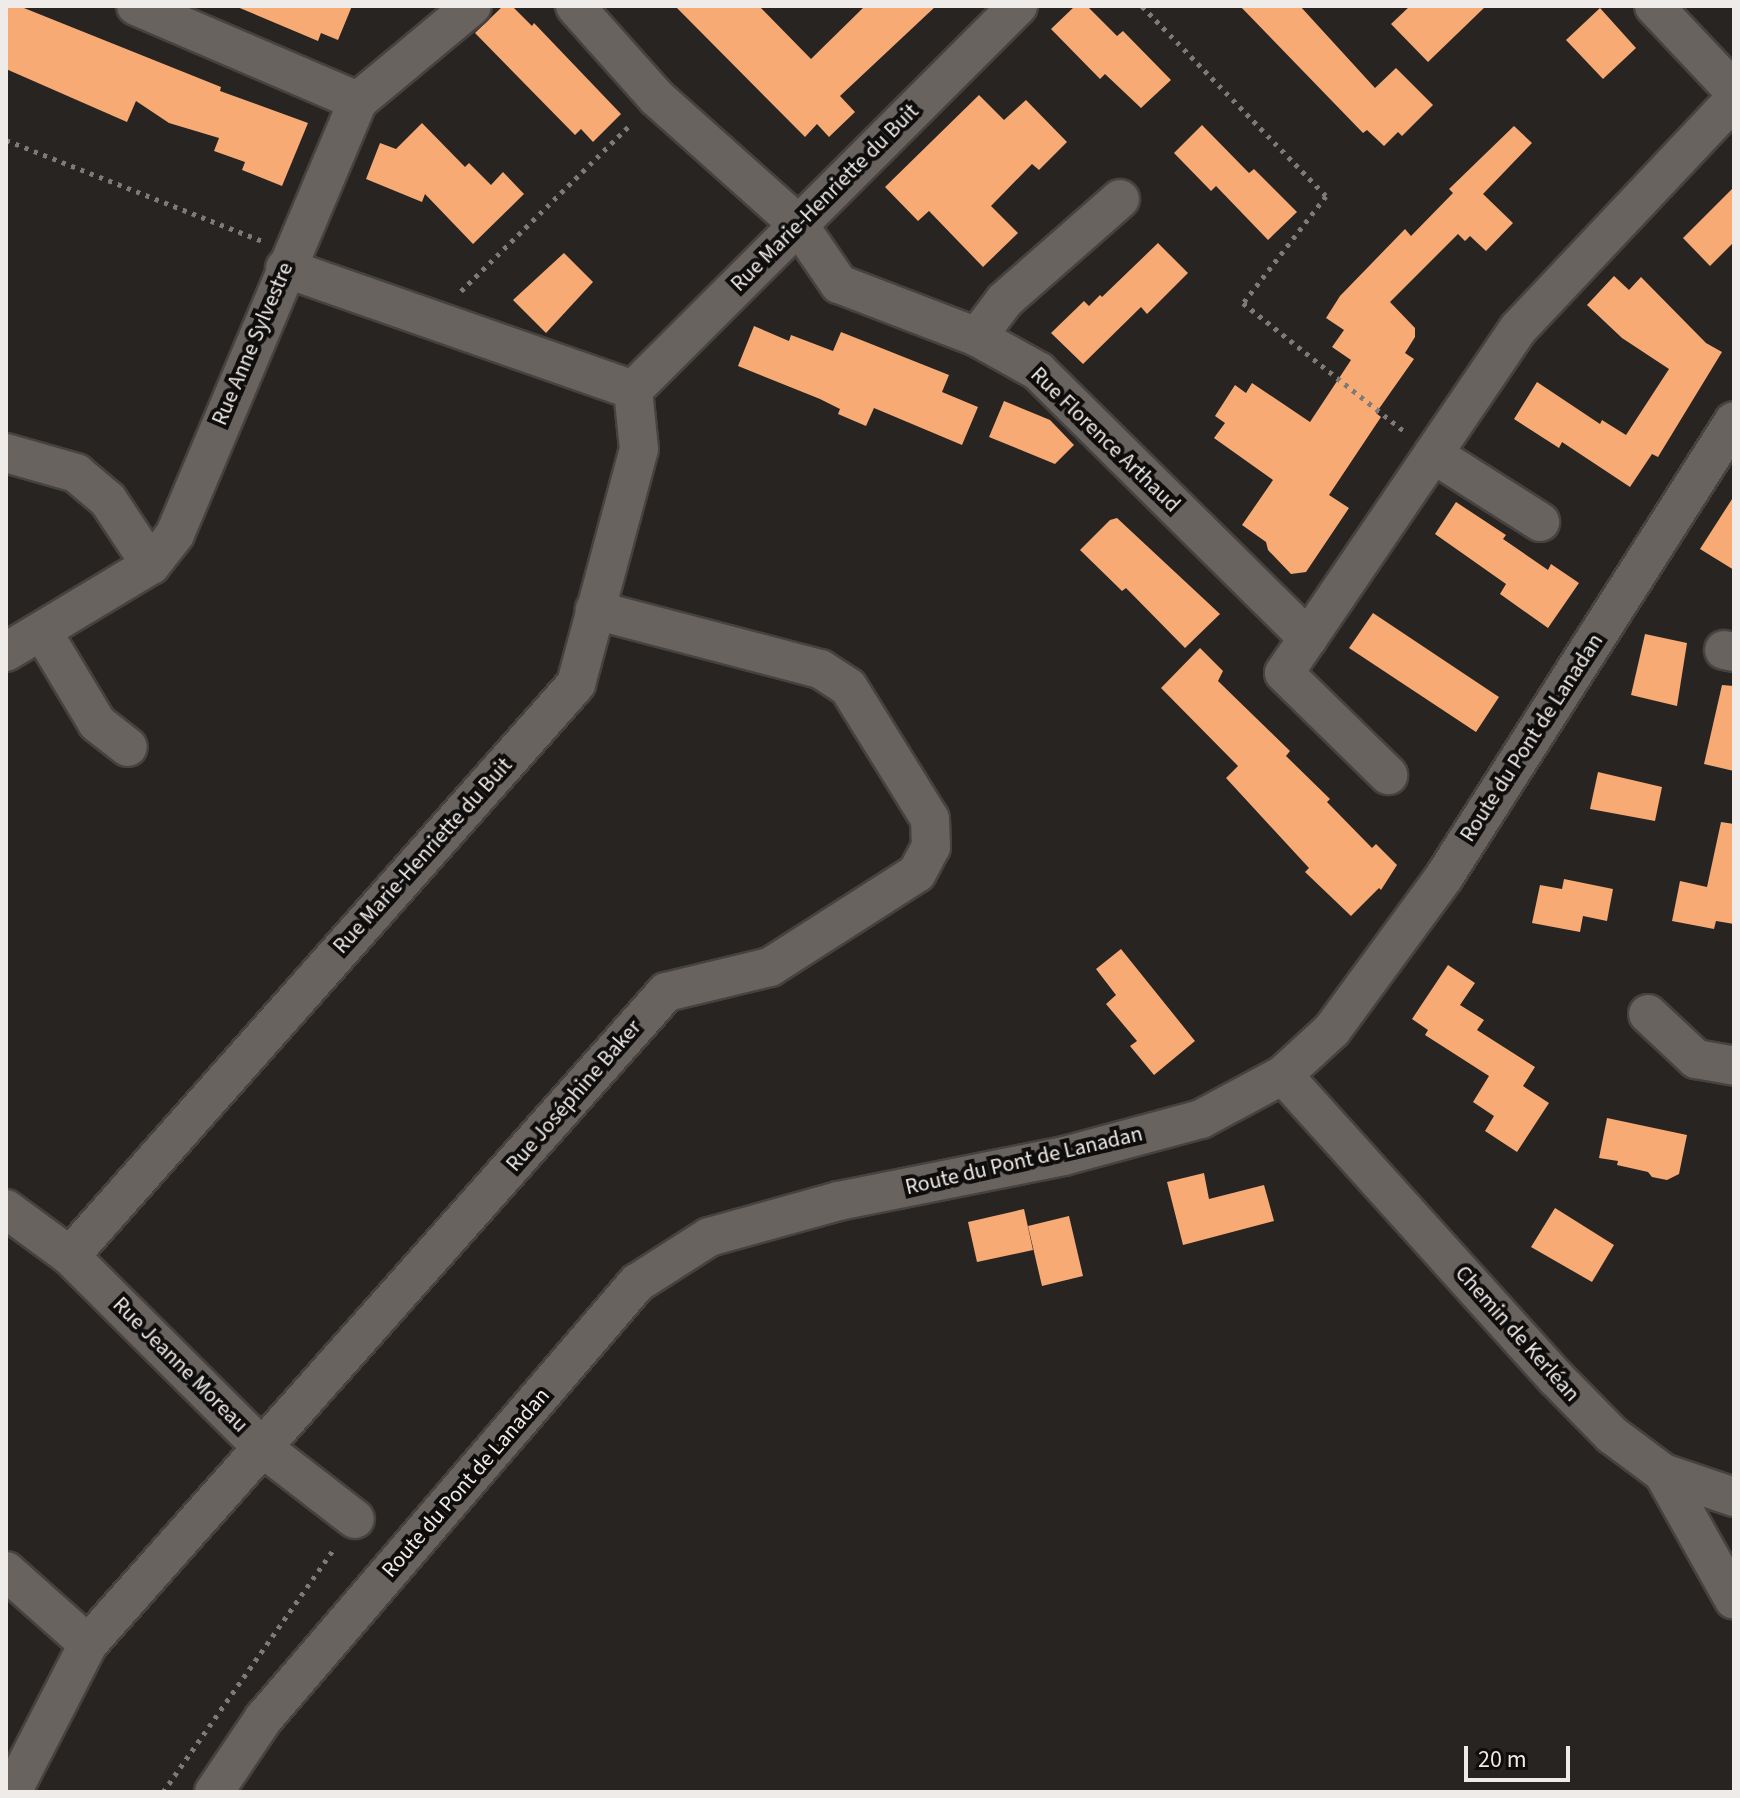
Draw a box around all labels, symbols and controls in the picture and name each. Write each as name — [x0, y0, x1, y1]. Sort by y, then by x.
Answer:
street label: Rue Marie-Henriette du Buit — [726, 99, 924, 297]
street label: Rue Anne Sylvestre — [207, 259, 299, 429]
street label: Rue Florence Arthaud — [1025, 362, 1185, 518]
street label: Route du Pont de Lanadan — [1455, 629, 1609, 847]
street label: Rue Marie-Henriette du Buit — [328, 753, 518, 959]
street label: Rue Joséphine Baker — [501, 1015, 647, 1177]
street label: Route du Pont de Lanadan — [903, 1121, 1145, 1201]
street label: Chemin de Kerléan — [1449, 1261, 1585, 1407]
street label: Rue Jeanne Moreau — [107, 1292, 253, 1438]
street label: Route du Pont de Lanadan — [376, 1383, 556, 1583]
scale bar — [1468, 1730, 1574, 1780]
text: 20 m — [1478, 1742, 1527, 1777]

